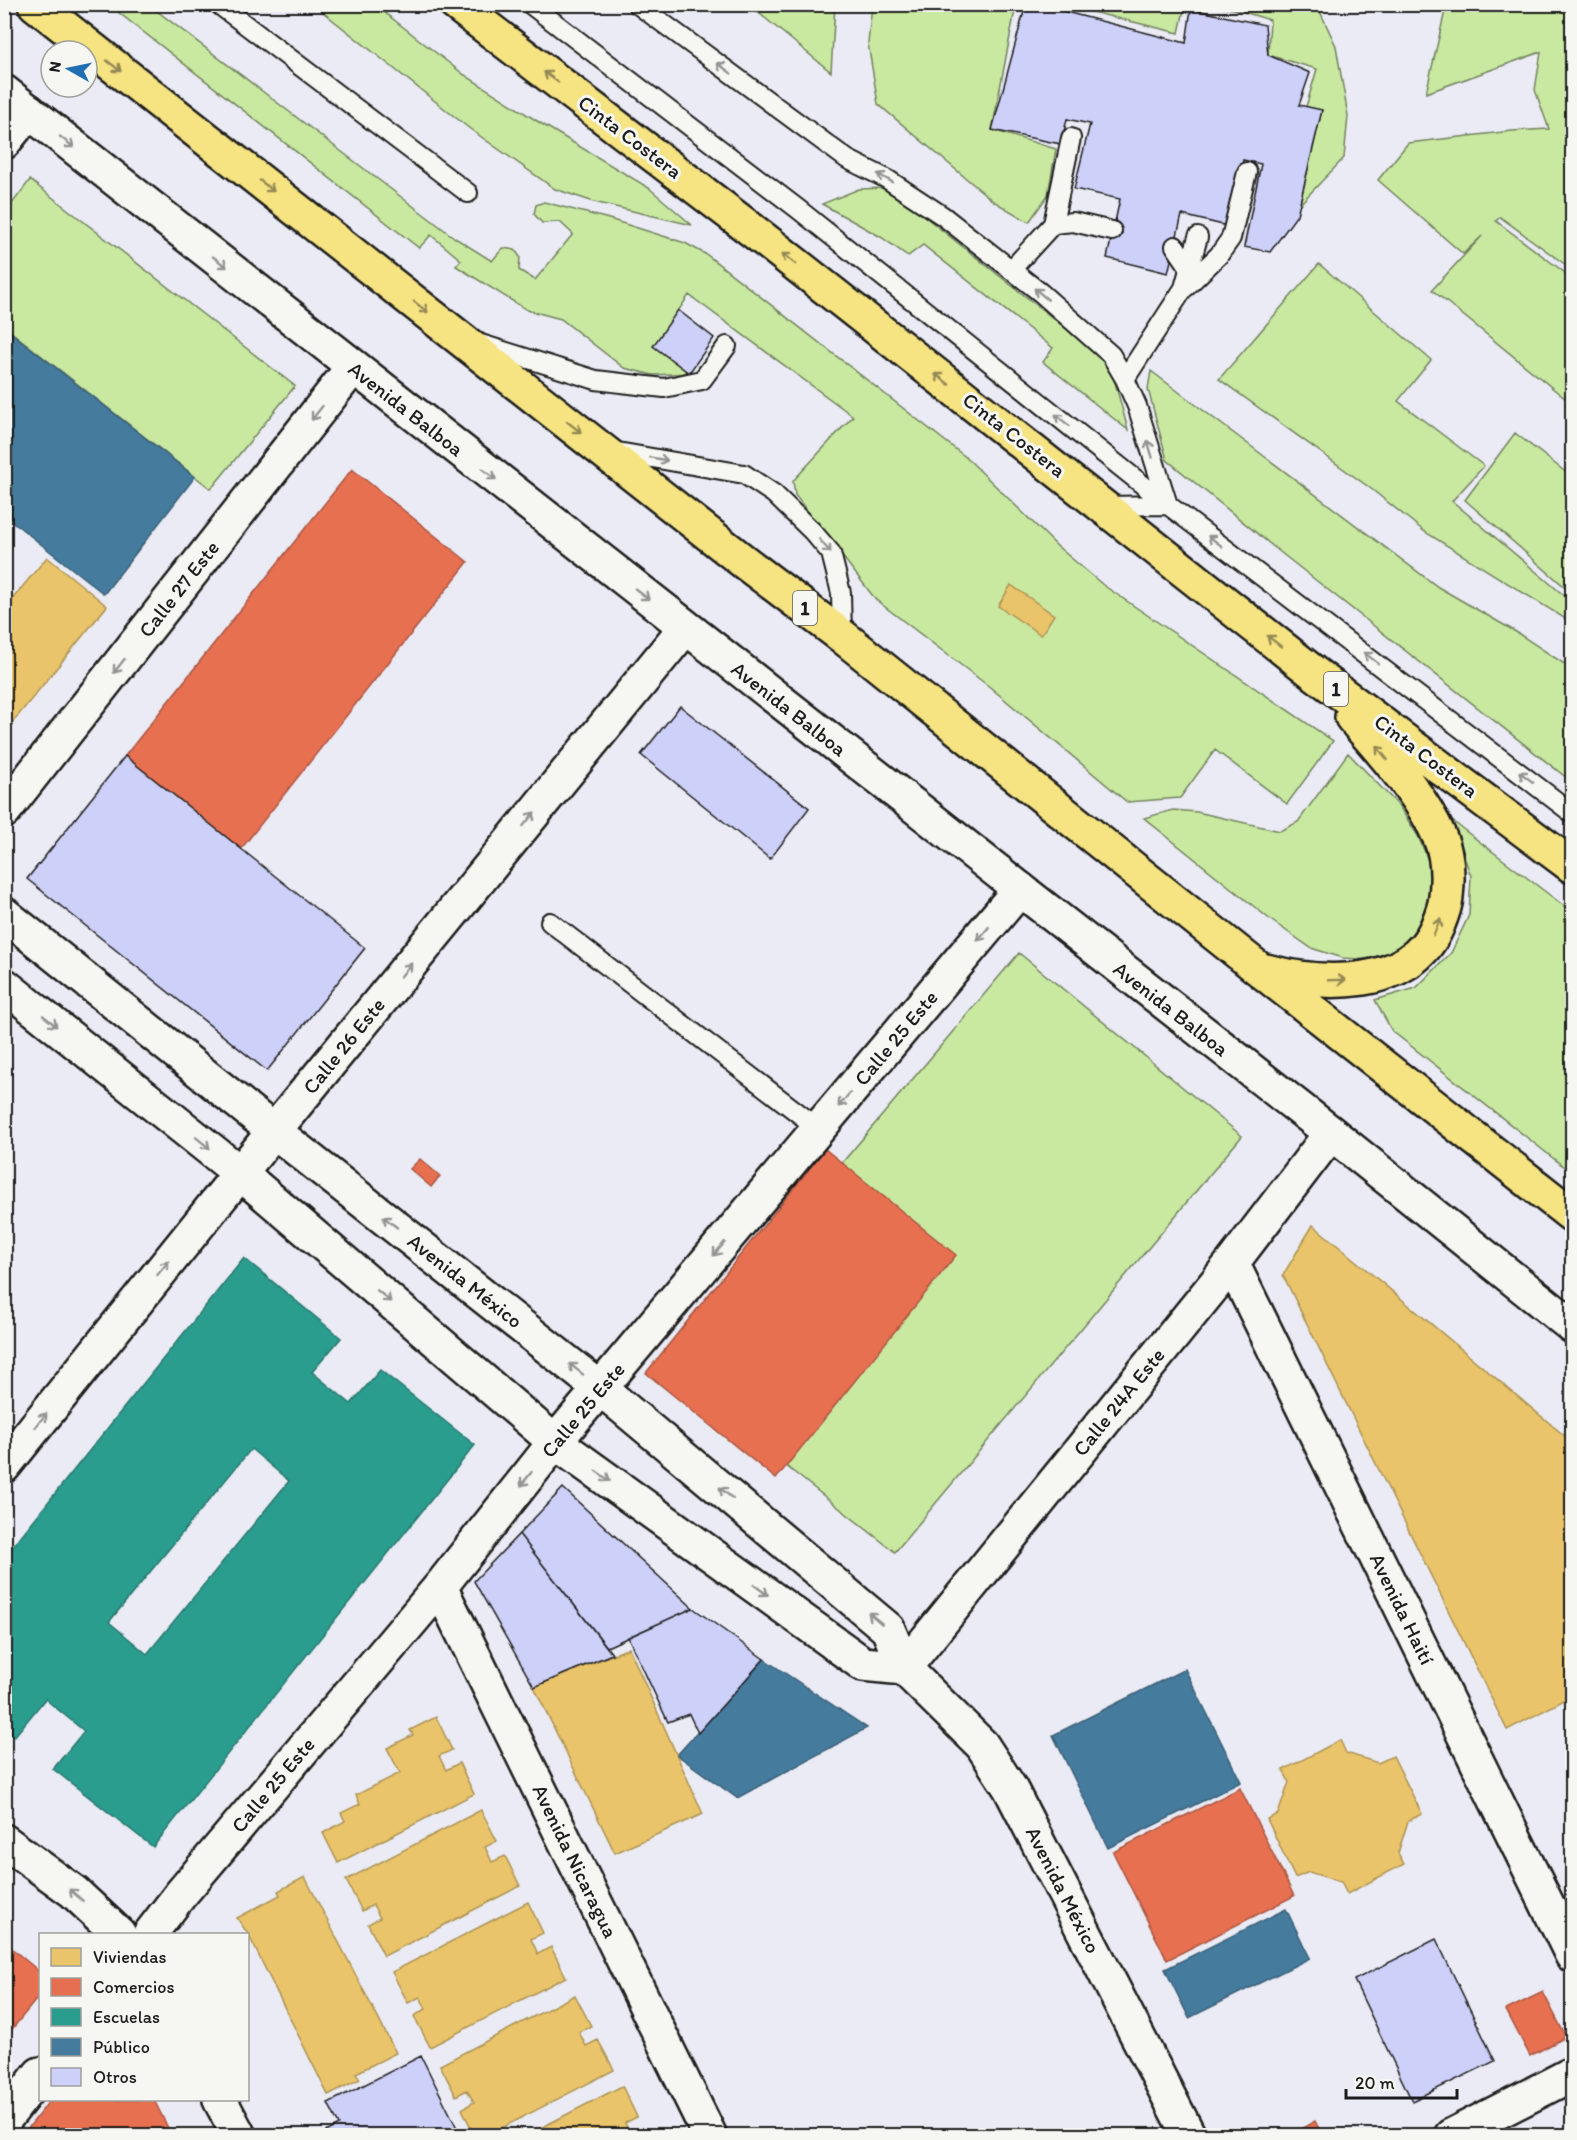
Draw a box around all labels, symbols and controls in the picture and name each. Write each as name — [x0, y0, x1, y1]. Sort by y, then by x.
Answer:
north arrow — [39, 39, 99, 99]
text: N — [44, 60, 65, 74]
one-way arrow — [106, 60, 122, 73]
one-way arrow — [717, 62, 733, 74]
one-way arrow — [543, 70, 559, 83]
street label: Cinta Costera — [573, 89, 687, 184]
one-way arrow — [59, 135, 75, 148]
one-way arrow — [876, 172, 894, 183]
one-way arrow — [259, 180, 275, 193]
one-way arrow — [781, 252, 797, 265]
one-way arrow — [212, 256, 228, 269]
one-way arrow — [1034, 287, 1049, 301]
one-way arrow — [413, 300, 429, 313]
street label: Avenida Balboa — [344, 356, 469, 461]
one-way arrow — [935, 373, 951, 386]
street label: Cinta Costera — [958, 387, 1071, 482]
one-way arrow — [310, 405, 323, 421]
one-way arrow — [1055, 414, 1071, 427]
one-way arrow — [566, 421, 582, 434]
one-way arrow — [1144, 440, 1155, 459]
one-way arrow — [649, 454, 669, 465]
one-way arrow — [481, 467, 497, 480]
street label: Calle 27 Este — [133, 535, 224, 642]
one-way arrow — [1208, 535, 1224, 548]
one-way arrow — [818, 538, 832, 553]
one-way arrow — [634, 588, 650, 601]
road number: 1 — [793, 591, 817, 625]
one-way arrow — [1266, 635, 1282, 648]
one-way arrow — [1364, 652, 1380, 665]
street label: Avenida Balboa — [727, 656, 852, 761]
one-way arrow — [112, 657, 125, 673]
road number: 1 — [1324, 672, 1348, 706]
street label: Cinta Costera — [1369, 708, 1483, 803]
one-way arrow — [1375, 746, 1389, 761]
one-way arrow — [1518, 771, 1534, 784]
one-way arrow — [522, 812, 536, 827]
one-way arrow — [1432, 918, 1443, 937]
one-way arrow — [976, 926, 989, 942]
street label: Avenida Balboa — [1109, 956, 1234, 1061]
one-way arrow — [399, 962, 412, 978]
one-way arrow — [1327, 974, 1347, 986]
street label: Calle 25 Este — [849, 985, 943, 1090]
street label: Calle 26 Este — [297, 992, 390, 1099]
one-way arrow — [42, 1015, 58, 1028]
one-way arrow — [837, 1092, 851, 1107]
one-way arrow — [194, 1136, 210, 1149]
one-way arrow — [382, 1215, 398, 1228]
street label: Avenida México — [403, 1228, 528, 1333]
one-way arrow — [712, 1241, 725, 1257]
one-way arrow — [157, 1260, 170, 1276]
one-way arrow — [376, 1289, 392, 1302]
street label: Calle 24A Este — [1067, 1343, 1170, 1461]
street label: Calle 25 Este — [536, 1357, 630, 1462]
one-way arrow — [568, 1362, 584, 1375]
one-way arrow — [35, 1412, 48, 1428]
one-way arrow — [594, 1470, 610, 1482]
one-way arrow — [519, 1471, 532, 1487]
one-way arrow — [719, 1486, 734, 1500]
street label: Avenida Haití — [1365, 1549, 1440, 1669]
one-way arrow — [752, 1584, 768, 1596]
one-way arrow — [867, 1612, 883, 1625]
street label: Calle 25 Este — [226, 1732, 320, 1837]
street label: Avenida Nicaragua — [527, 1780, 623, 1942]
street label: Avenida México — [1021, 1822, 1106, 1957]
one-way arrow — [69, 1888, 84, 1902]
legend — [39, 1933, 249, 2101]
text: Viviendas — [93, 1946, 167, 1968]
text: Comercios — [93, 1976, 175, 1998]
text: Escuelas — [93, 2006, 160, 2028]
text: Público — [93, 2036, 150, 2058]
scale bar — [1346, 2062, 1457, 2100]
text: Otros — [93, 2066, 137, 2088]
text: 20 m — [1355, 2072, 1395, 2094]

